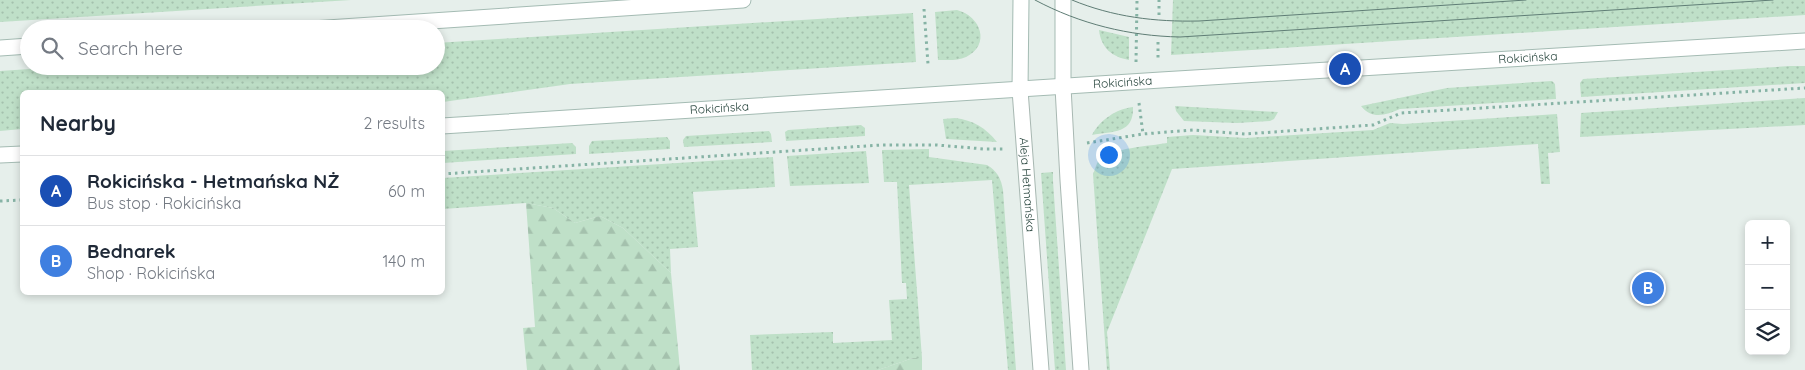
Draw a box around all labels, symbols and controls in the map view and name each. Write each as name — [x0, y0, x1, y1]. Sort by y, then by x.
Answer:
search box — [20, 20, 445, 75]
icon: search — [38, 34, 66, 62]
text: Search here — [78, 36, 183, 60]
street label: Rokicińska — [1498, 48, 1558, 67]
pin: A — [1329, 50, 1361, 88]
street label: Rokicińska — [1093, 73, 1153, 91]
street label: Rokicińska — [689, 98, 749, 117]
text: Nearby — [40, 110, 116, 136]
text: 2 results — [363, 113, 425, 133]
street label: Aleja Hetmańska — [1017, 137, 1039, 233]
your location — [1096, 142, 1122, 168]
text: Rokicińska - Hetmańska NŻ — [87, 169, 340, 193]
text: A — [51, 181, 61, 201]
text: 60 m — [388, 181, 425, 201]
text: Bus stop · Rokicińska — [87, 193, 241, 213]
map controls — [1745, 220, 1790, 355]
button: + — [1745, 220, 1790, 265]
text: Bednarek — [87, 239, 176, 263]
text: B — [51, 251, 61, 271]
text: 140 m — [382, 251, 425, 271]
text: Shop · Rokicińska — [87, 263, 215, 283]
button: − — [1745, 265, 1790, 310]
pin: B — [1632, 269, 1664, 307]
button: layers — [1745, 310, 1790, 355]

